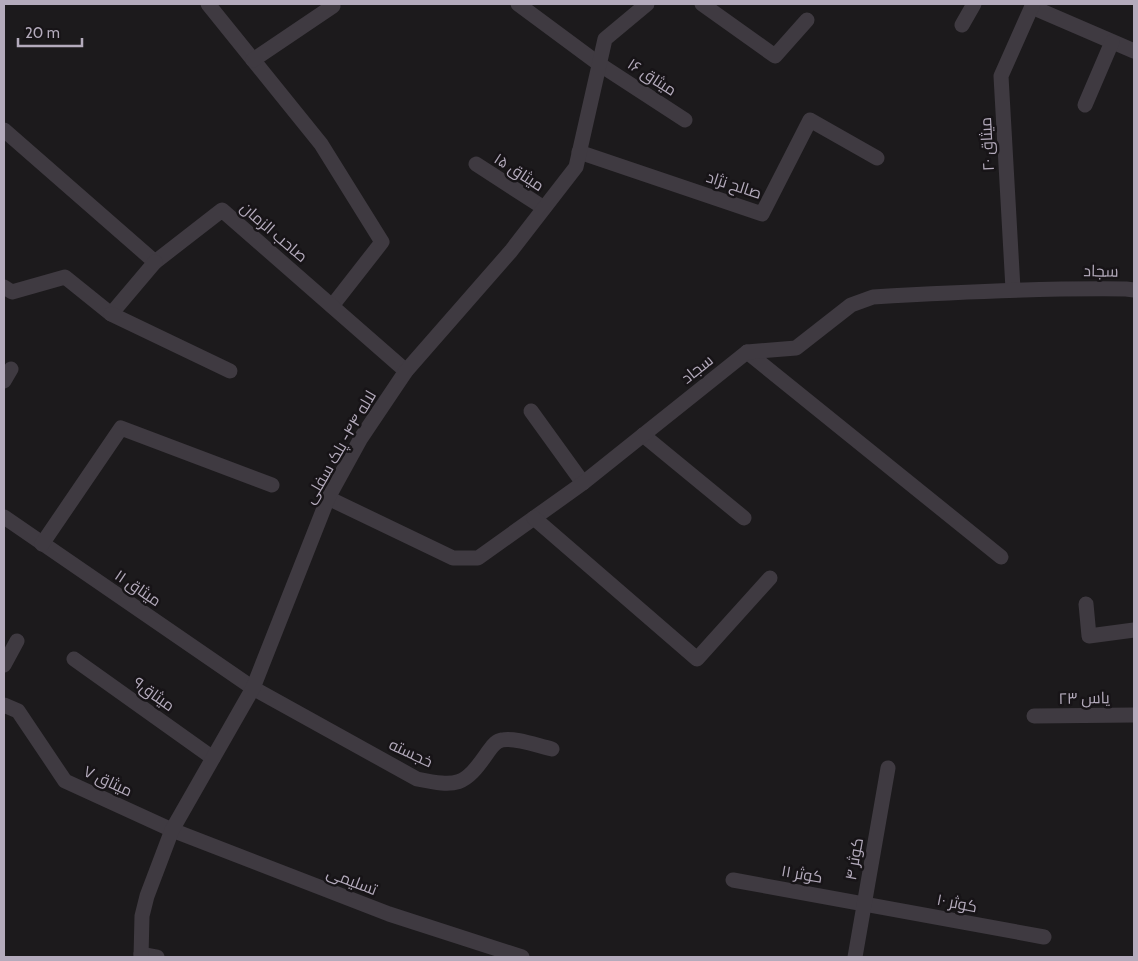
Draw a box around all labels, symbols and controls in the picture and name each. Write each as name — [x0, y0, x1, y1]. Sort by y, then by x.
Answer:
scale bar — [18, 15, 81, 47]
text: 20 m — [25, 24, 60, 42]
street label: میثاق ۱۶ — [623, 54, 680, 101]
street label: میثاق ۲۰ — [976, 116, 999, 172]
street label: میثاق ۱۵ — [490, 149, 547, 196]
street label: صالح نژاد — [703, 167, 764, 205]
street label: صاحب الزمان — [236, 198, 311, 267]
street label: سجاد — [1083, 261, 1119, 281]
street label: سجاد — [677, 351, 717, 387]
street label: لاله ۴۴- پلک سفلی — [300, 387, 382, 508]
street label: میثاق ۱۱ — [111, 566, 165, 611]
street label: میثاق۹ — [129, 673, 178, 716]
street label: یاس ۲۳ — [1058, 688, 1111, 709]
street label: خجسته — [386, 735, 436, 771]
street label: میثاق ۷ — [80, 761, 135, 801]
street label: کوثر ۴ — [841, 836, 867, 882]
street label: کوثر ۱۱ — [780, 861, 824, 887]
street label: تسلیمی — [324, 863, 381, 900]
street label: کوثر ۱۰ — [935, 890, 979, 916]

